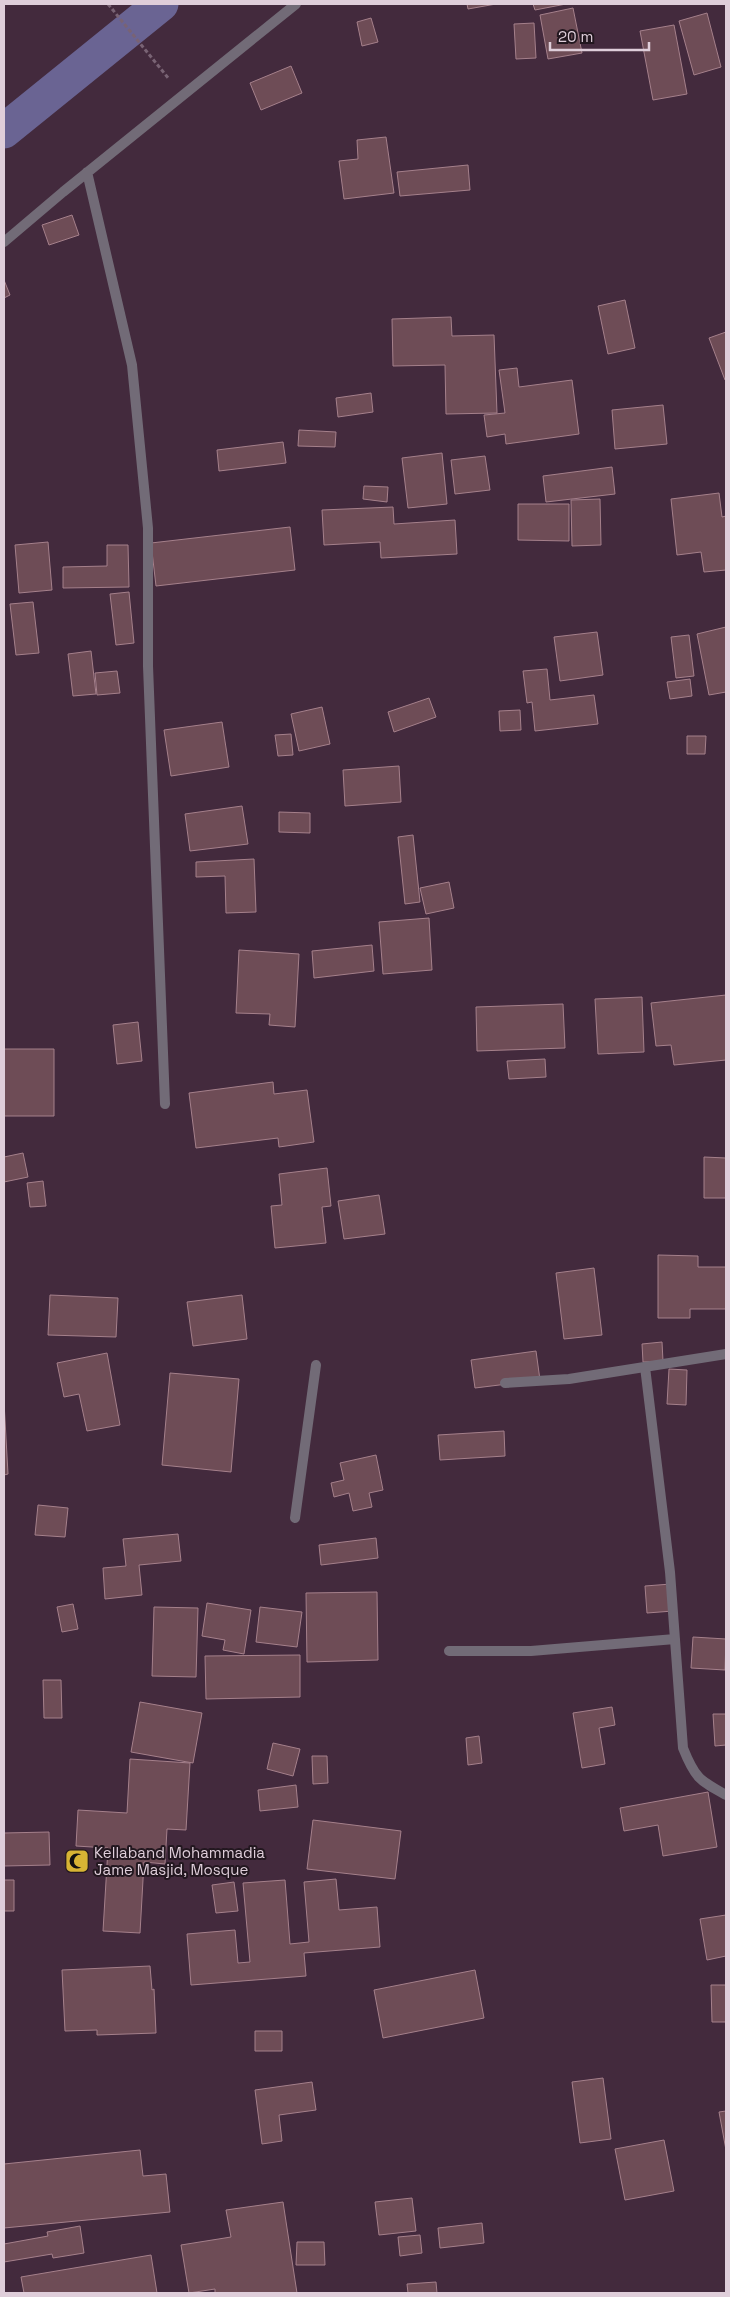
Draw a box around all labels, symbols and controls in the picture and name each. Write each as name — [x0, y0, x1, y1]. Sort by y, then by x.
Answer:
scale bar — [550, 20, 649, 52]
text: 20 m — [558, 27, 593, 46]
place label: Kellaband Mohammadia Jame Masjid, Mosque — [94, 1843, 265, 1879]
mosque icon: Kellaband Mohammadia Jame Masjid, Mosque — [64, 1848, 90, 1874]

